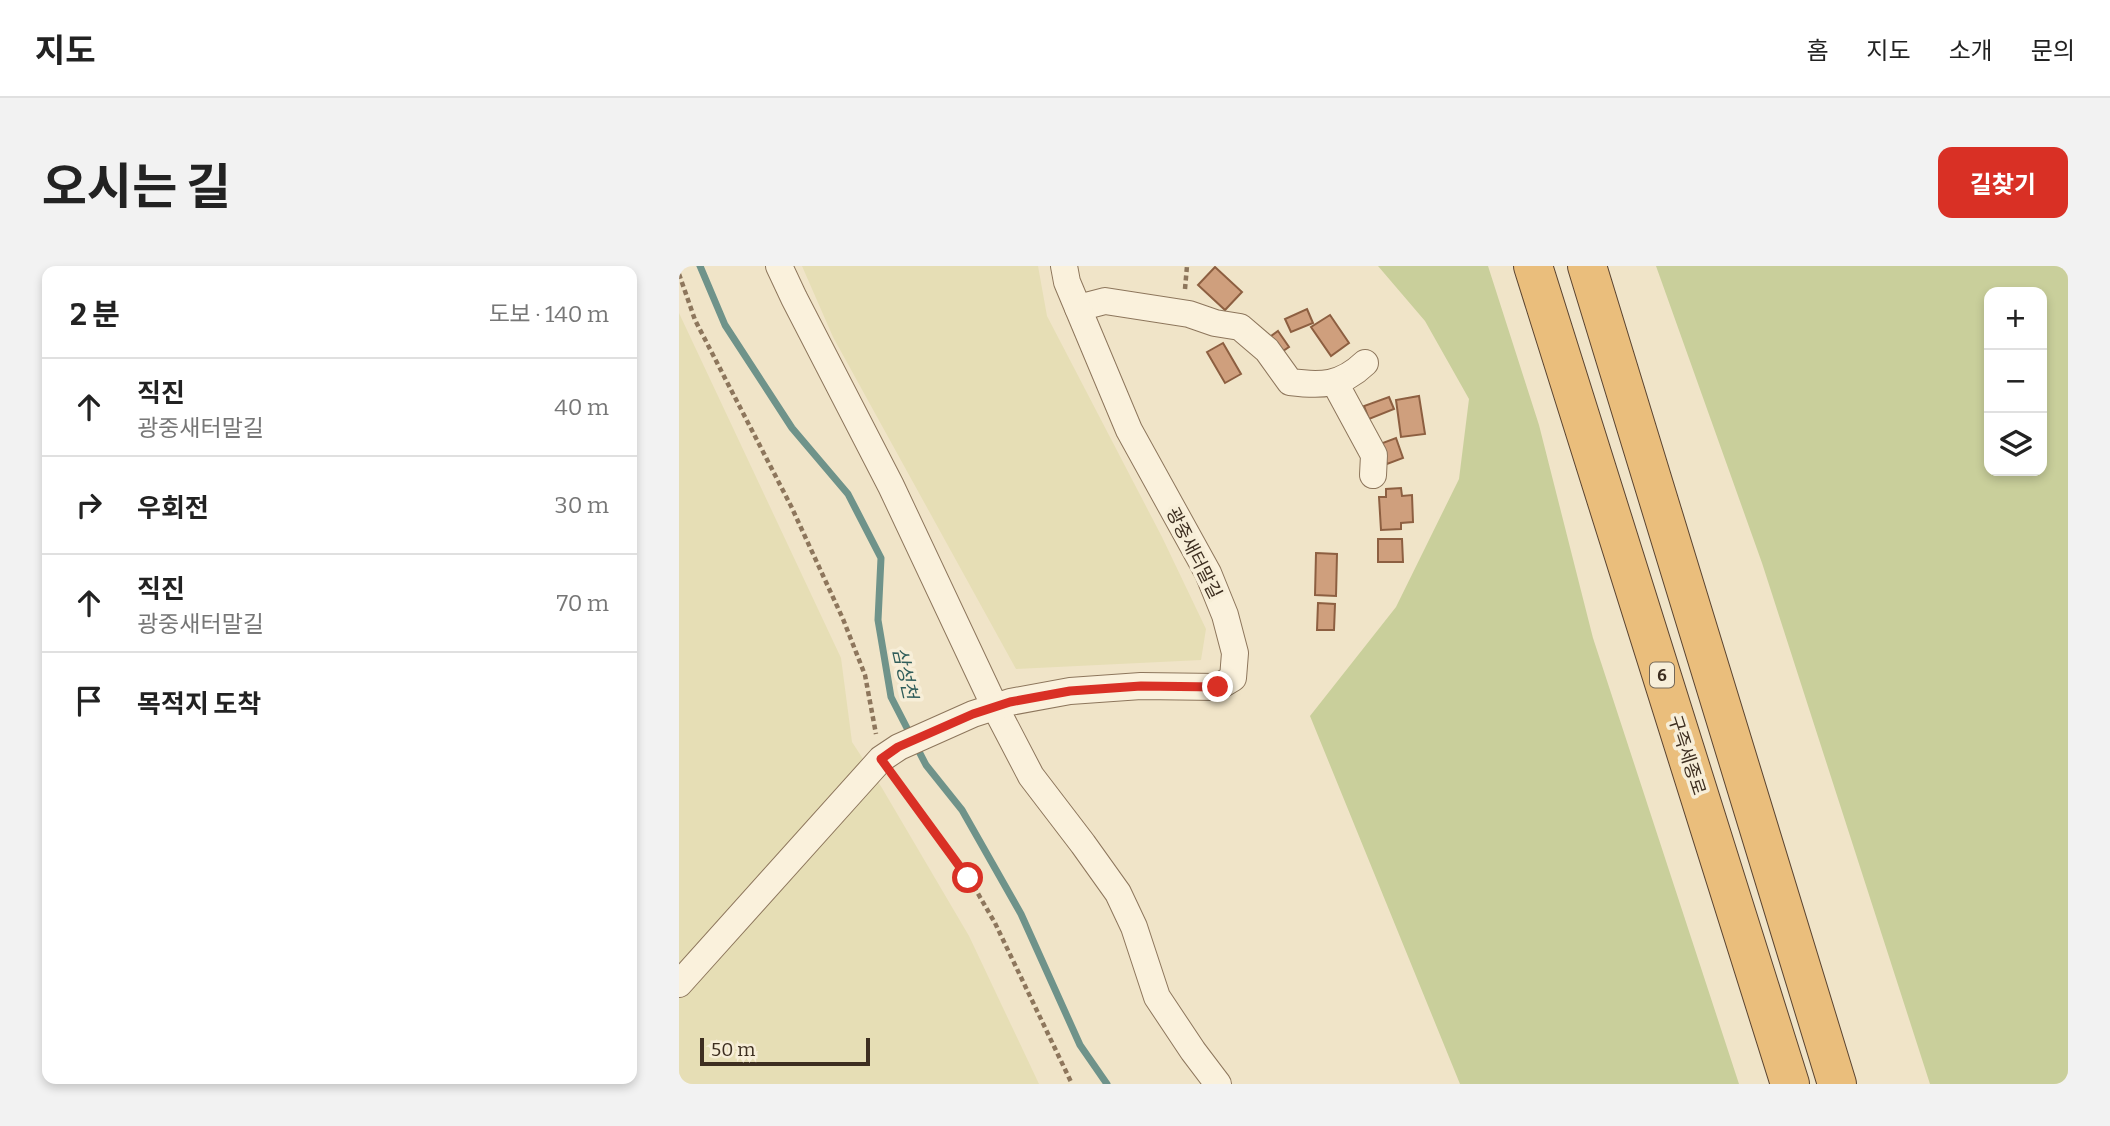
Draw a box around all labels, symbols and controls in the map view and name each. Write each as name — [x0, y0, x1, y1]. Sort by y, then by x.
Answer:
text: 지도 — [35, 31, 96, 71]
text: 홈 — [1806, 37, 1828, 65]
text: 지도 — [1866, 37, 1911, 65]
text: 소개 — [1949, 37, 1993, 65]
text: 문의 — [2031, 37, 2075, 65]
button: 길찾기 — [1938, 147, 2068, 218]
text: 오시는 길 — [42, 158, 231, 217]
map controls — [1984, 287, 2047, 476]
button: + — [1984, 287, 2047, 350]
text: 2 분 — [70, 297, 120, 333]
text: 도보 · 140 m — [489, 300, 609, 328]
button: − — [1984, 350, 2047, 413]
text: 직진 — [137, 378, 185, 409]
icon: ahead — [70, 388, 108, 426]
text: 40 m — [554, 393, 609, 421]
button: layers — [1984, 413, 2047, 476]
text: 광중새터말길 — [137, 414, 264, 442]
icon: right — [70, 486, 108, 524]
text: 30 m — [555, 491, 609, 519]
text: 우회전 — [137, 493, 209, 524]
street label: 광중새터말길 — [1162, 504, 1226, 602]
text: 직진 — [137, 574, 185, 605]
icon: ahead — [70, 584, 108, 622]
text: 70 m — [557, 589, 609, 617]
text: 광중새터말길 — [137, 610, 264, 638]
water label: 삼성천 — [888, 645, 922, 703]
road number: 6 — [1650, 662, 1674, 688]
route end — [1202, 671, 1233, 702]
icon: arrive — [70, 682, 108, 720]
text: 목적지 도착 — [137, 689, 261, 720]
street label: 구즉세종로 — [1664, 712, 1710, 798]
route start — [952, 862, 983, 893]
scale bar — [700, 1035, 870, 1067]
text: 50 m — [711, 1038, 755, 1061]

